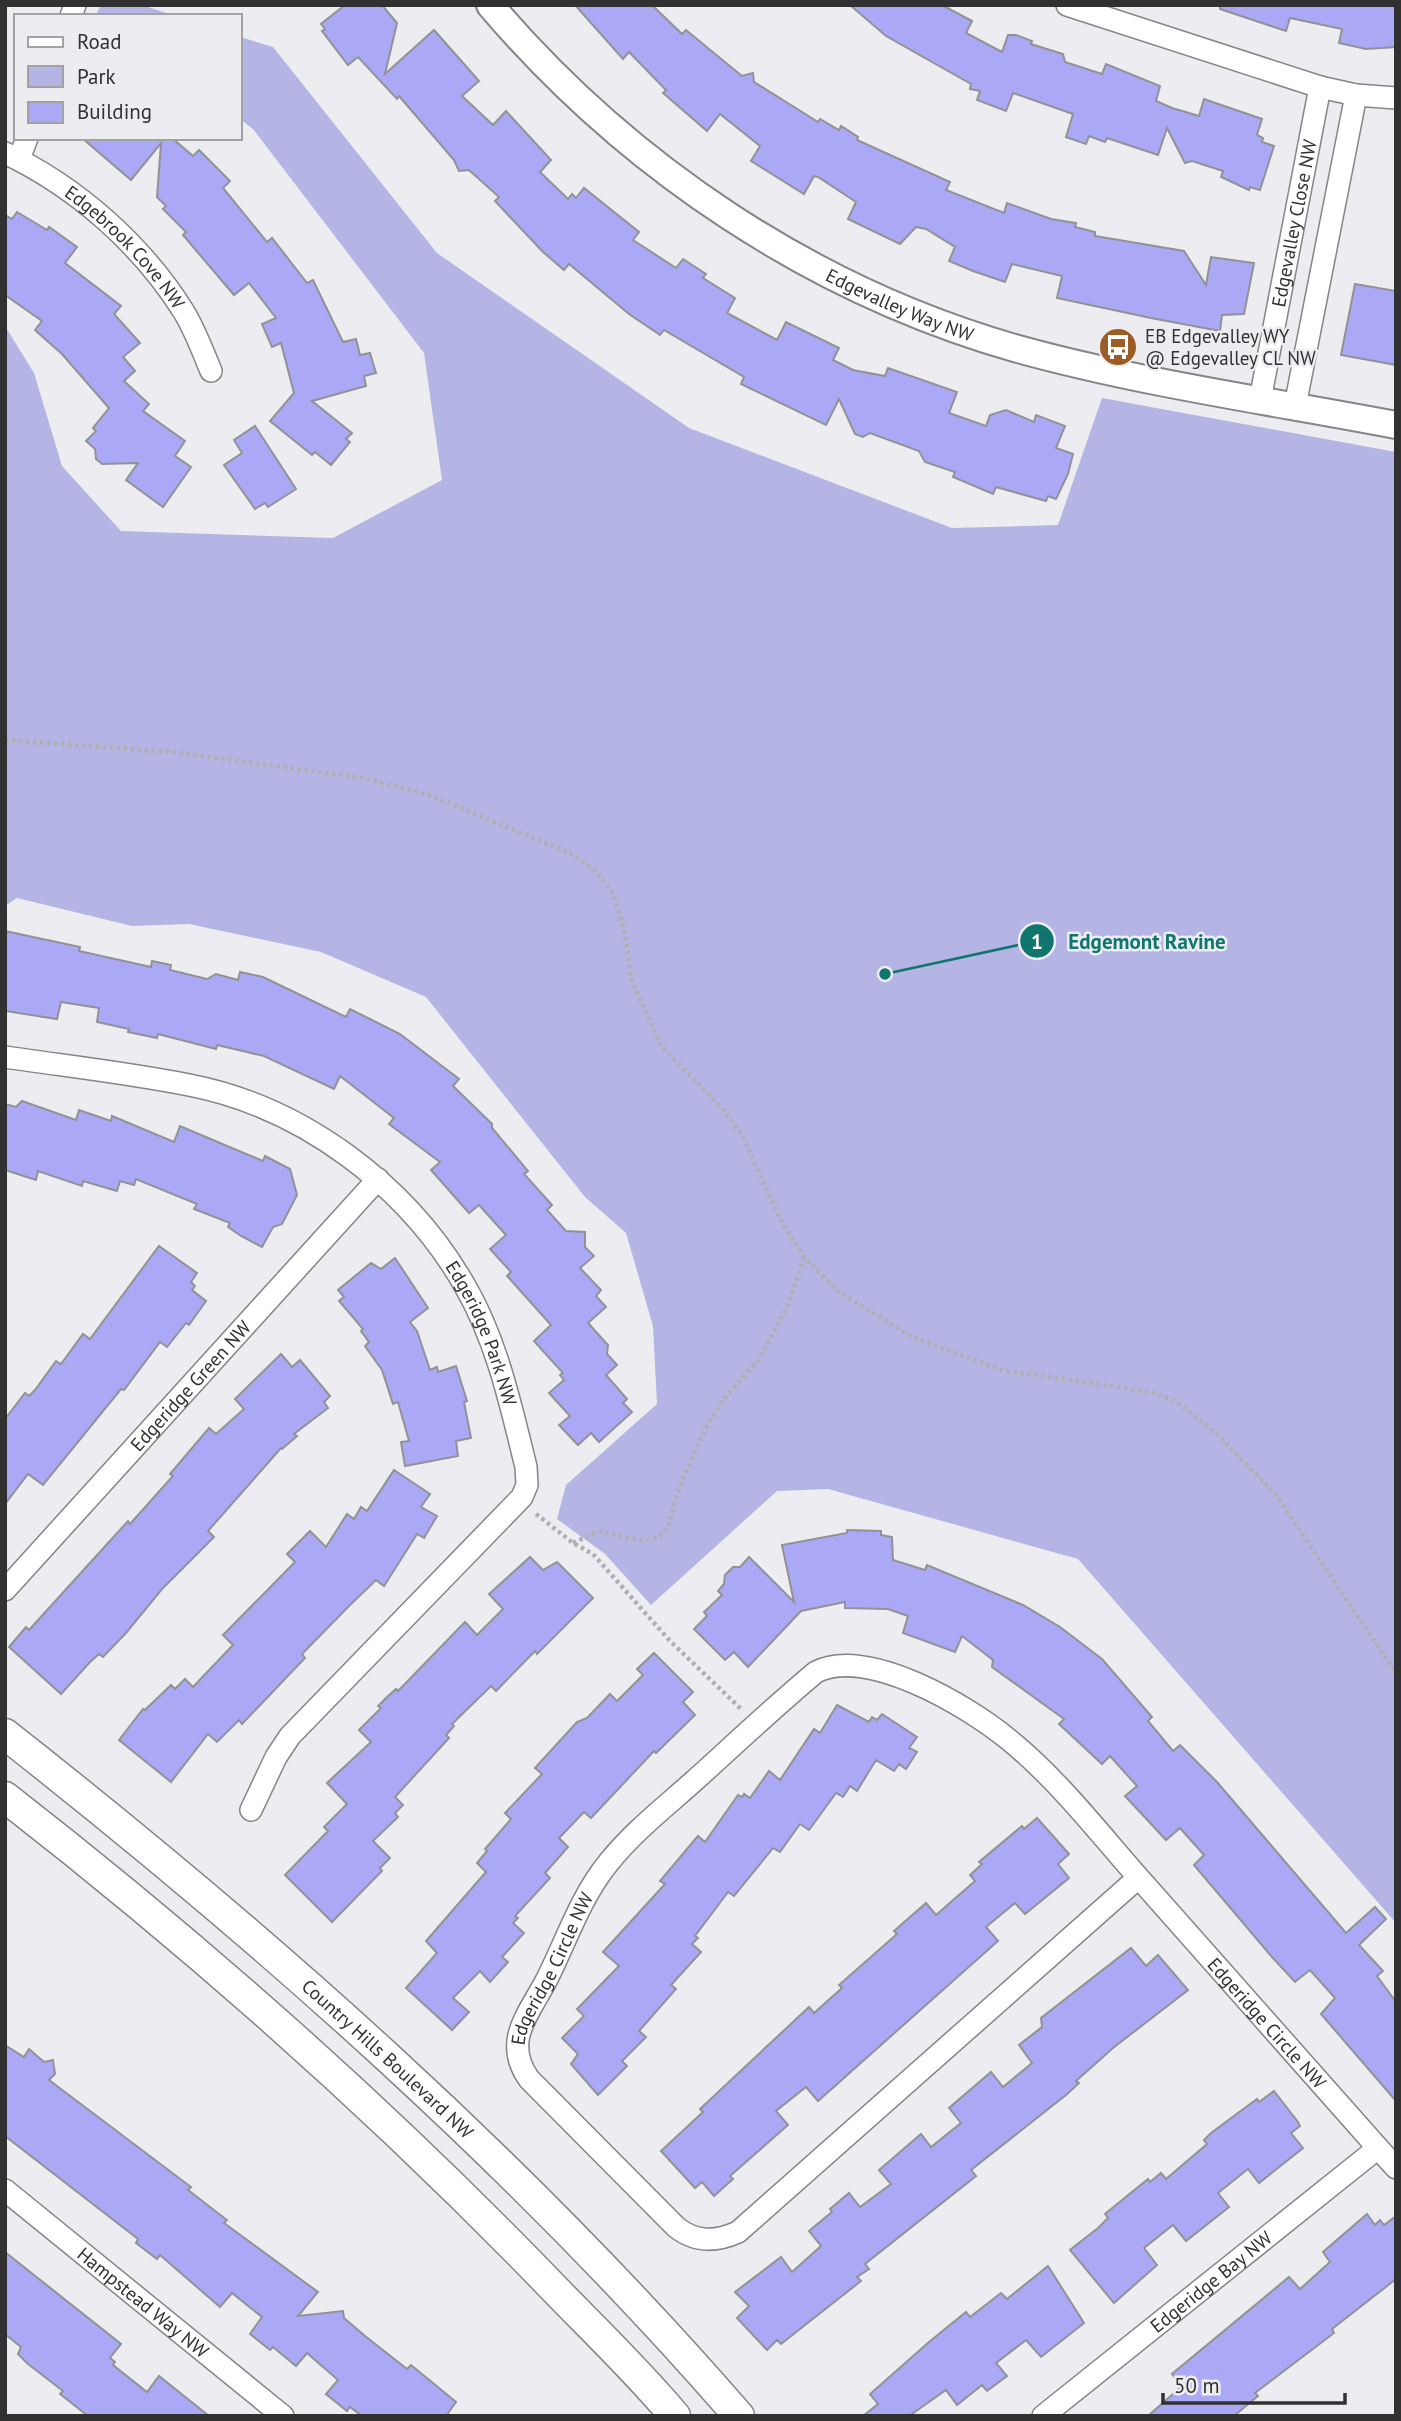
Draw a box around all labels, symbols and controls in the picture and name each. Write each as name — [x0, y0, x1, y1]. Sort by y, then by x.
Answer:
legend — [14, 14, 242, 140]
text: Road — [77, 28, 121, 55]
text: Park — [77, 63, 116, 90]
text: Building — [77, 98, 152, 125]
street label: Edgevalley Close NW — [1266, 137, 1322, 309]
street label: Edgebrook Cove NW — [60, 180, 190, 313]
street label: Edgevalley Way NW — [822, 263, 977, 347]
place label: EB Edgevalley WY @ Edgevalley CL NW — [1145, 324, 1316, 370]
bus stop icon: EB Edgevalley WY @ Edgevalley CL NW — [1097, 326, 1139, 368]
callout: Edgemont Ravine — [1019, 920, 1240, 962]
text: 1 — [1031, 928, 1043, 955]
text: Edgemont Ravine — [1068, 928, 1226, 955]
street label: Edgeridge Park NW — [441, 1256, 522, 1408]
street label: Edgeridge Green NW — [125, 1315, 256, 1456]
street label: Edgeridge Circle NW — [506, 1888, 598, 2046]
street label: Edgeridge Circle NW — [1203, 1953, 1332, 2093]
street label: Country Hills Boulevard NW — [297, 1974, 479, 2144]
street label: Edgeridge Bay NW — [1145, 2226, 1277, 2338]
street label: Hampstead Way NW — [73, 2242, 214, 2363]
scale bar — [1163, 2362, 1345, 2406]
text: 50 m — [1174, 2372, 1220, 2399]

